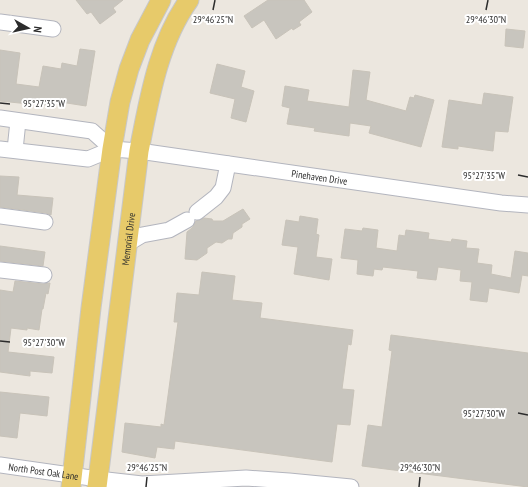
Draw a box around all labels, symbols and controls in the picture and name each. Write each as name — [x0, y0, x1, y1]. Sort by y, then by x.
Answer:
north arrow — [8, 8, 48, 48]
text: 29°46'25"N — [193, 13, 233, 26]
text: 29°46'30"N — [466, 13, 506, 26]
text: N — [31, 25, 45, 33]
text: 95°27'35"W — [23, 97, 65, 110]
street label: Pinehaven Drive — [291, 167, 348, 188]
text: 95°27'35"W — [463, 169, 505, 182]
street label: Memorial Drive — [119, 212, 138, 266]
text: 95°27'30"W — [23, 336, 65, 349]
text: 95°27'30"W — [463, 407, 505, 420]
street label: North Post Oak Lane — [8, 460, 79, 483]
text: 29°46'25"N — [127, 461, 167, 474]
text: 29°46'30"N — [400, 461, 440, 474]

